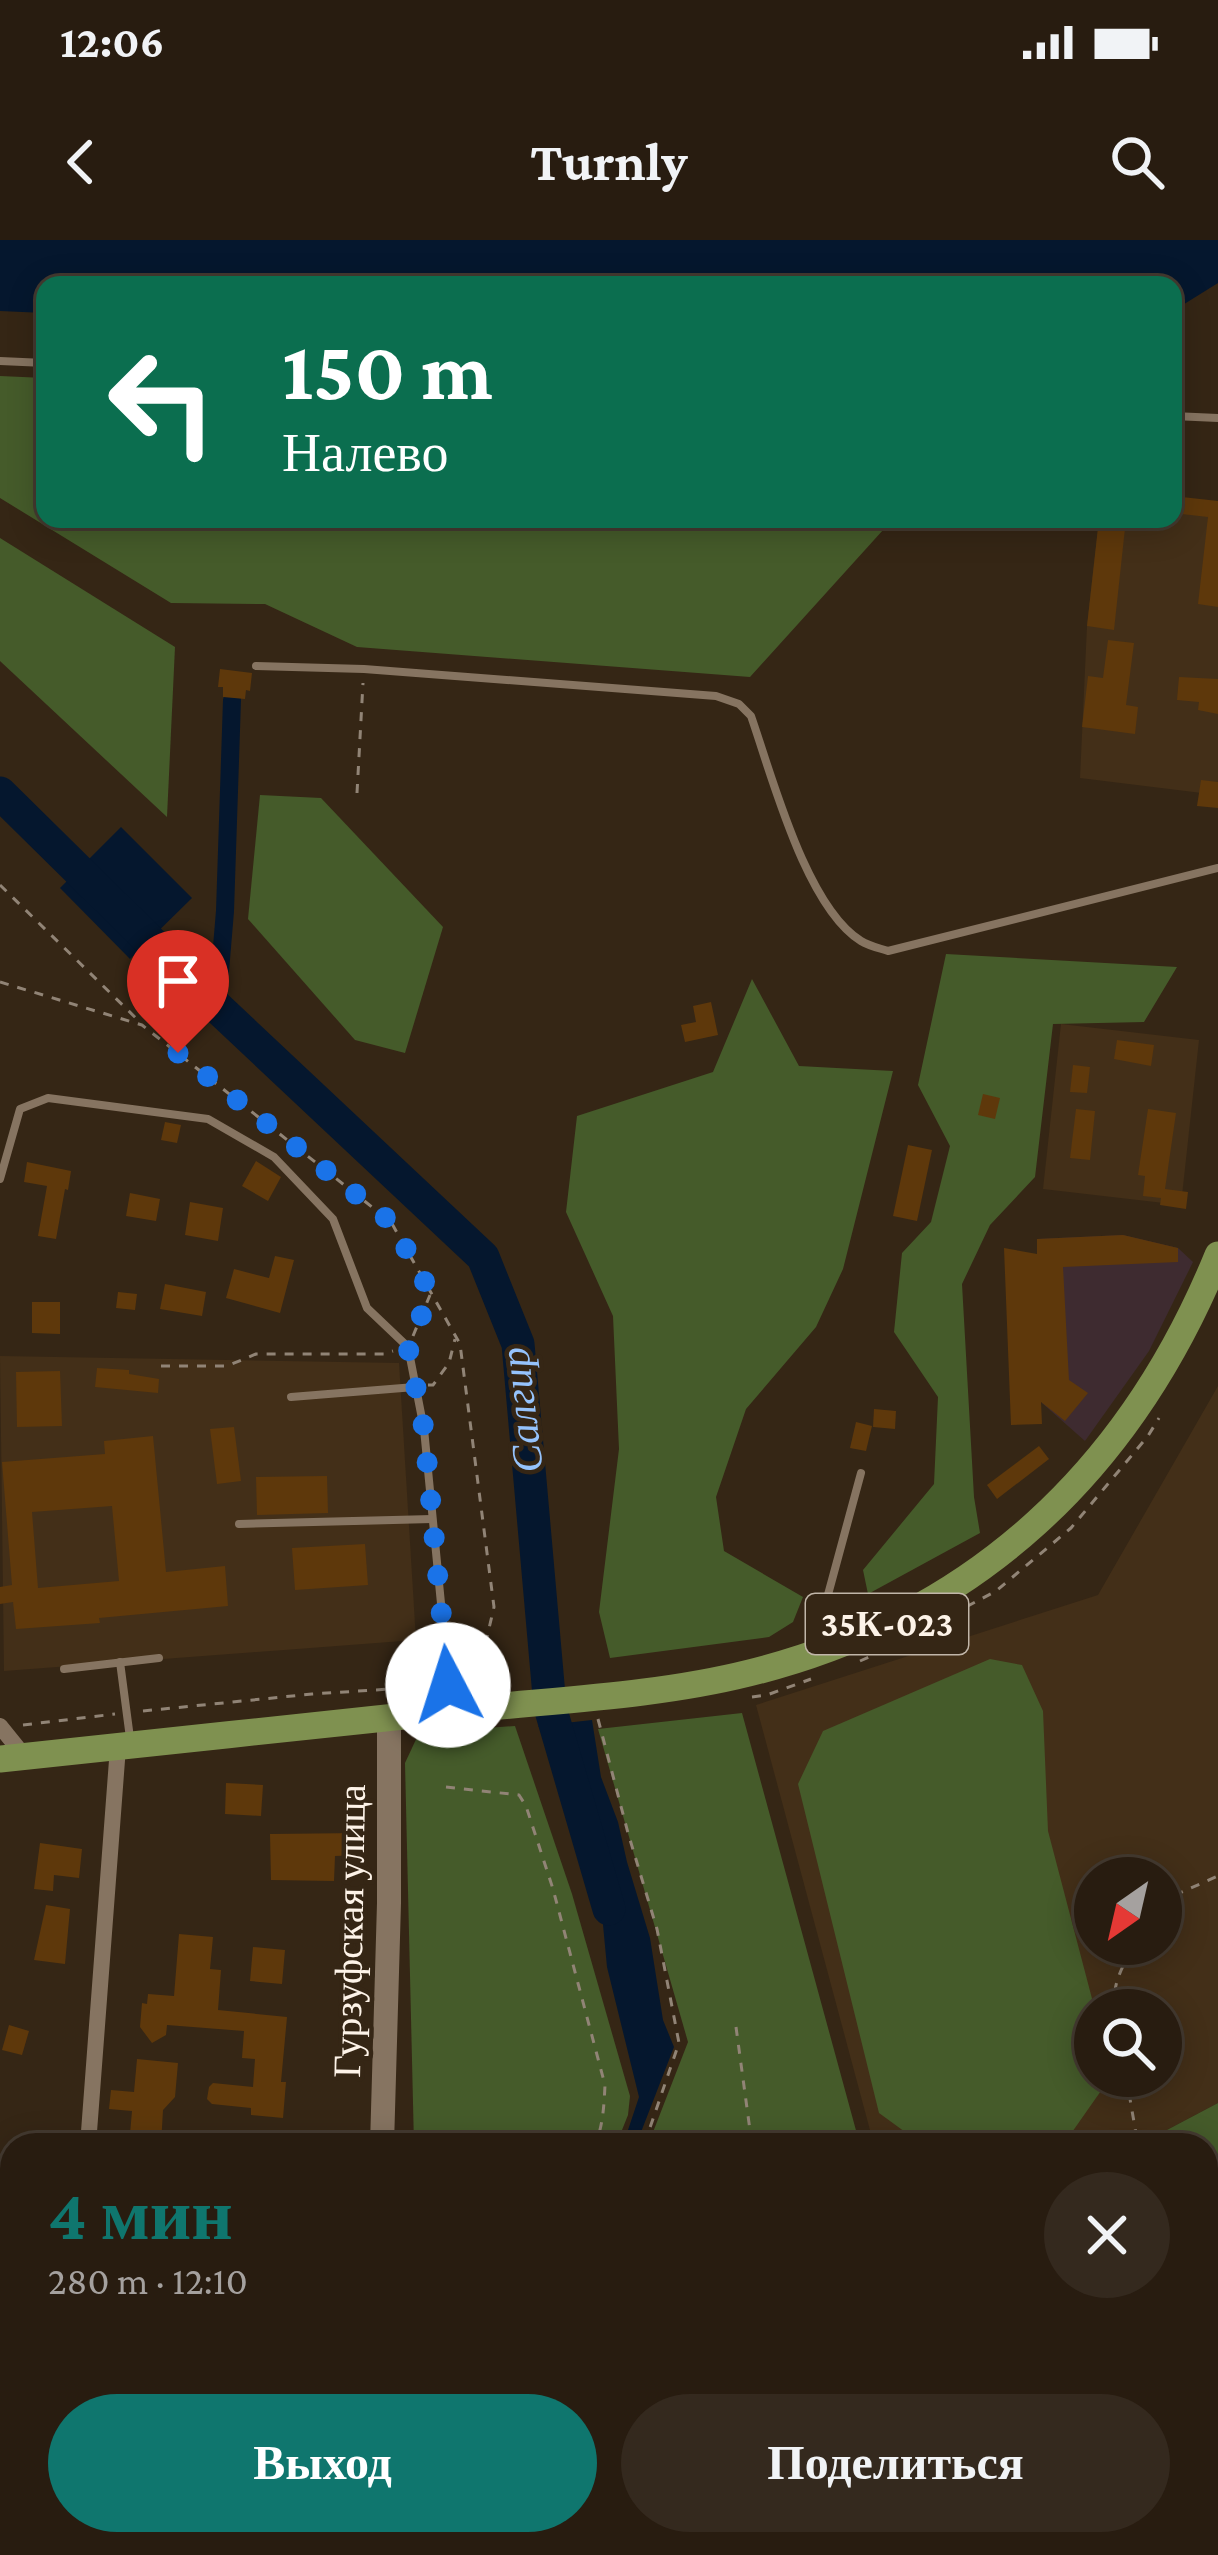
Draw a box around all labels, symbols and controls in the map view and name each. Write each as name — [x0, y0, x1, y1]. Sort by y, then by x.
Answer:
text: 12:06 — [60, 17, 164, 67]
icon: back — [48, 129, 114, 195]
icon: search — [1104, 129, 1170, 195]
text: Turnly — [530, 132, 688, 192]
icon: left — [84, 324, 240, 480]
text: 150 m — [282, 324, 493, 417]
text: Налево — [282, 423, 448, 483]
pin — [127, 930, 229, 1053]
icon: arrive — [145, 948, 211, 1014]
water label: Салгир — [490, 1345, 552, 1475]
road number: 35К-023 — [806, 1594, 968, 1654]
position arrow — [385, 1622, 511, 1748]
street label: Гурзуфская улица — [325, 1784, 374, 2078]
north arrow — [1074, 1857, 1182, 1965]
map controls — [1074, 1857, 1182, 2097]
button: search — [1074, 1989, 1182, 2097]
button: close — [1044, 2172, 1170, 2298]
text: 4 мин — [48, 2174, 233, 2254]
text: 280 m · 12:10 — [48, 2259, 248, 2302]
button: Выход — [48, 2394, 597, 2532]
button: Поделиться — [621, 2394, 1170, 2532]

